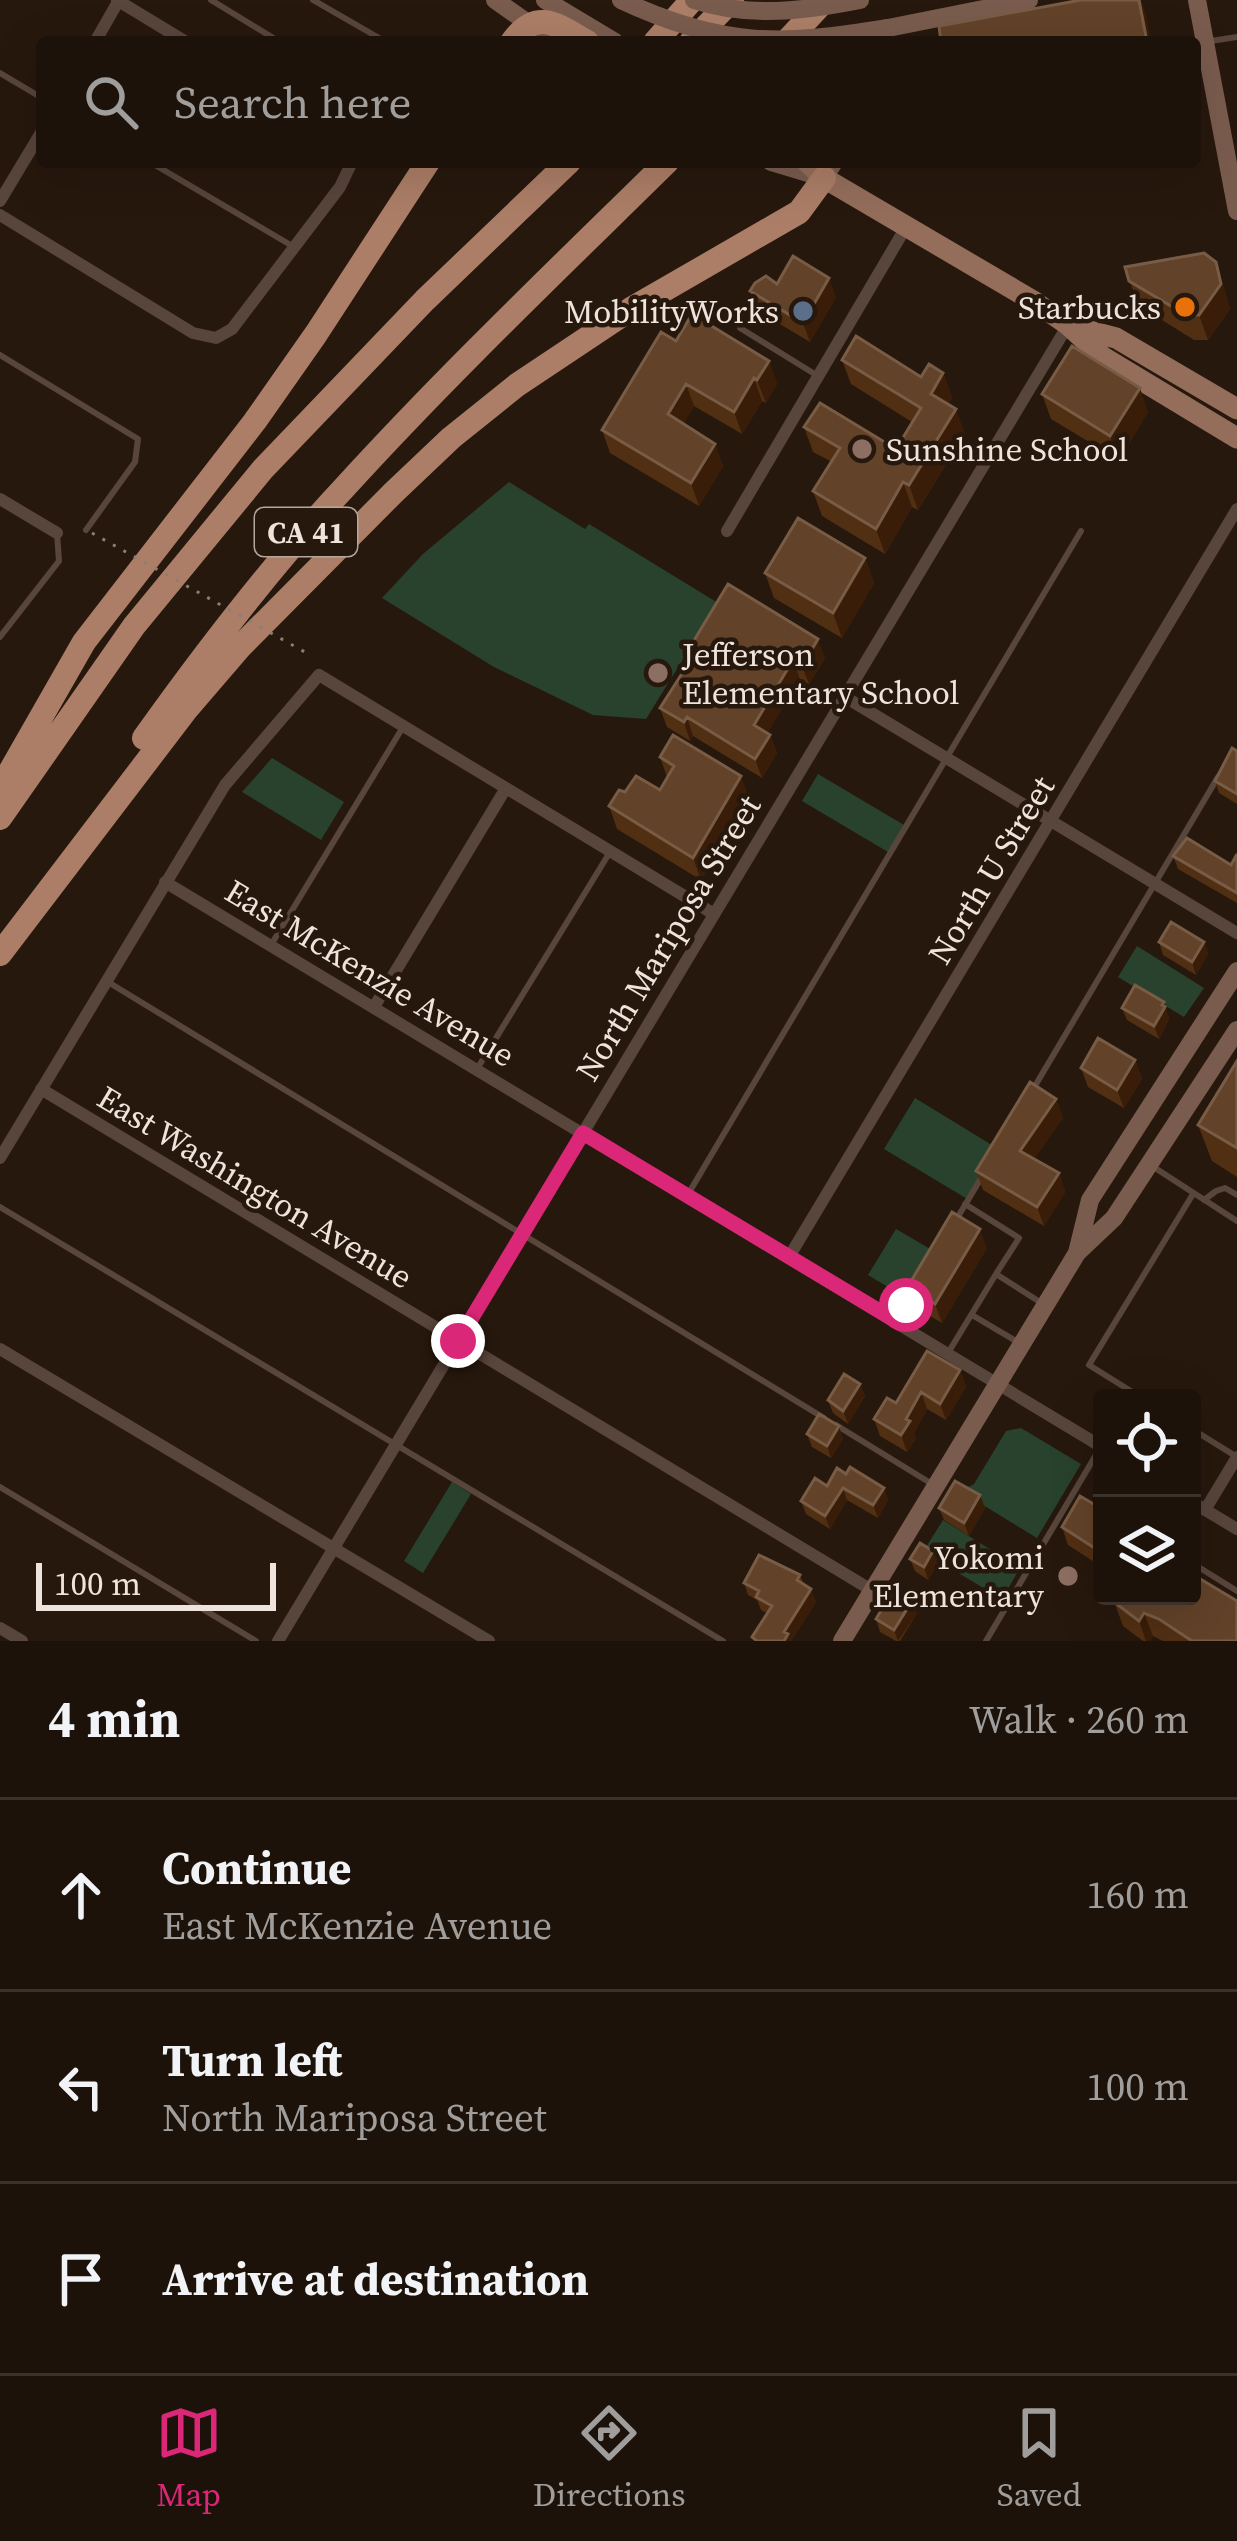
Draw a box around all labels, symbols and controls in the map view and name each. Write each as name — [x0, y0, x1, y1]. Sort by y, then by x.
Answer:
search box — [36, 36, 1201, 168]
icon: search — [78, 69, 144, 135]
text: Search here — [174, 71, 411, 133]
place label: Starbucks — [1018, 285, 1161, 330]
place label: MobilityWorks — [564, 289, 779, 334]
marker: Starbucks — [1172, 294, 1198, 320]
marker: MobilityWorks — [790, 298, 816, 324]
place label: Sunshine School — [886, 427, 1128, 472]
marker: Sunshine School — [849, 436, 875, 462]
road number: CA 41 — [255, 508, 357, 556]
place label: Jefferson Elementary School — [681, 632, 960, 715]
marker: Jefferson Elementary School — [645, 660, 671, 686]
street label: North U Street — [917, 767, 1065, 972]
street label: North Mariposa Street — [565, 787, 771, 1089]
street label: East McKenzie Avenue — [217, 869, 523, 1077]
street label: East Washington Avenue — [89, 1075, 421, 1299]
route start — [879, 1278, 933, 1332]
route end — [431, 1314, 485, 1368]
map controls — [1093, 1389, 1201, 1605]
button: locate — [1093, 1389, 1201, 1497]
button: layers — [1093, 1497, 1201, 1605]
place label: Yokomi Elementary — [872, 1535, 1044, 1618]
scale bar — [36, 1557, 276, 1610]
text: 100 m — [54, 1561, 141, 1606]
marker: Yokomi Elementary — [1055, 1563, 1081, 1589]
text: 4 min — [48, 1684, 180, 1754]
text: Walk · 260 m — [969, 1693, 1189, 1746]
text: Continue — [162, 1837, 351, 1899]
icon: ahead — [48, 1862, 114, 1928]
text: 160 m — [1086, 1868, 1189, 1921]
text: East McKenzie Avenue — [162, 1899, 552, 1952]
text: Turn left — [162, 2029, 342, 2091]
icon: left — [48, 2054, 114, 2120]
text: 100 m — [1086, 2060, 1189, 2113]
text: North Mariposa Street — [162, 2091, 547, 2144]
icon: arrive — [48, 2246, 114, 2312]
text: Arrive at destination — [162, 2248, 589, 2310]
tab: Map — [156, 2400, 222, 2517]
tab: Directions — [533, 2400, 686, 2517]
tab: Saved — [997, 2400, 1081, 2517]

